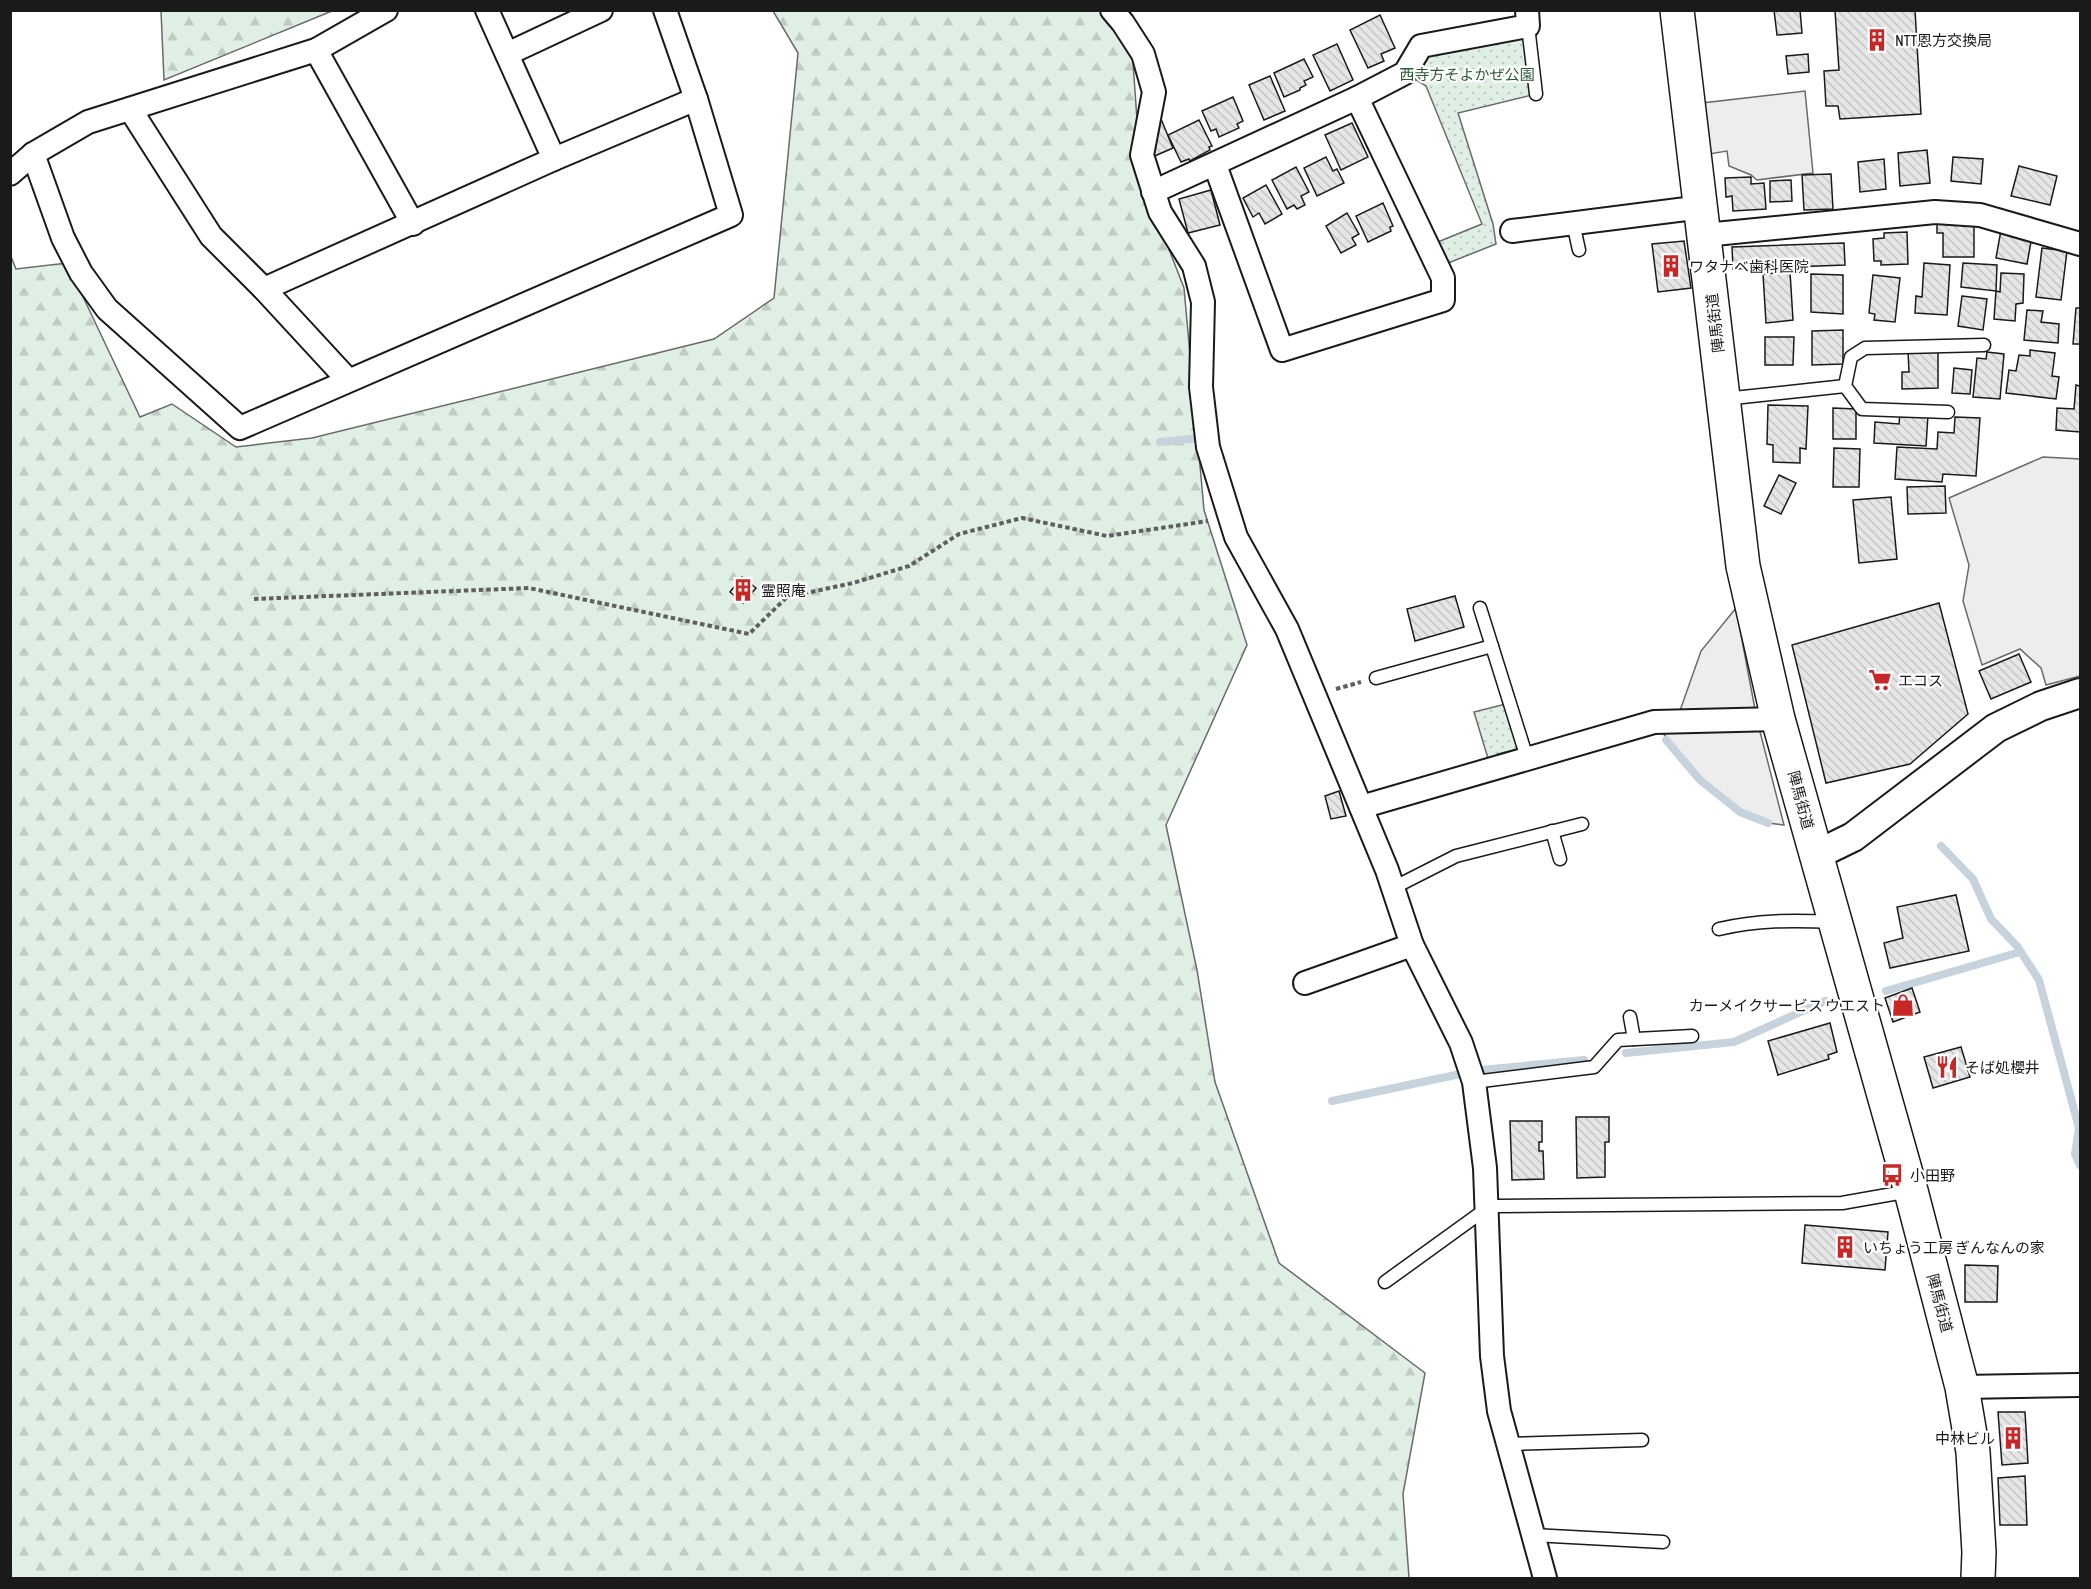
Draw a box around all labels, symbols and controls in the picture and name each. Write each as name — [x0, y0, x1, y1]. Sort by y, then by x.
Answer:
building icon: NTT恩方交換局 — [1864, 27, 1890, 53]
place label: NTT恩方交換局 — [1895, 32, 1992, 49]
park label: 西寺方そよかぜ公園 — [1399, 66, 1535, 83]
building icon: ワタナベ歯科医院 — [1658, 253, 1684, 279]
place label: ワタナベ歯科医院 — [1689, 258, 1809, 275]
street label: 陣馬街道 — [1703, 292, 1727, 354]
building icon: 霊照庵 — [730, 577, 756, 603]
place label: 霊照庵 — [761, 582, 806, 599]
supermarket icon: エコス — [1867, 667, 1893, 693]
place label: エコス — [1898, 672, 1943, 689]
street label: 陣馬街道 — [1785, 769, 1817, 831]
shop icon: カーメイクサービス ウエスト — [1890, 992, 1916, 1018]
place label: カーメイクサービス ウエスト — [1689, 997, 1885, 1014]
restaurant icon: そば処櫻井 — [1934, 1054, 1960, 1080]
place label: そば処櫻井 — [1965, 1059, 2040, 1076]
bus stop icon: 小田野 — [1879, 1162, 1905, 1188]
place label: 小田野 — [1910, 1167, 1955, 1184]
building icon: いちょう工房 ぎんなんの家 — [1832, 1234, 1858, 1260]
place label: いちょう工房 ぎんなんの家 — [1863, 1239, 2045, 1256]
street label: 陣馬街道 — [1924, 1272, 1956, 1334]
building icon: 中林ビル — [2000, 1425, 2026, 1451]
place label: 中林ビル — [1935, 1430, 1995, 1447]

